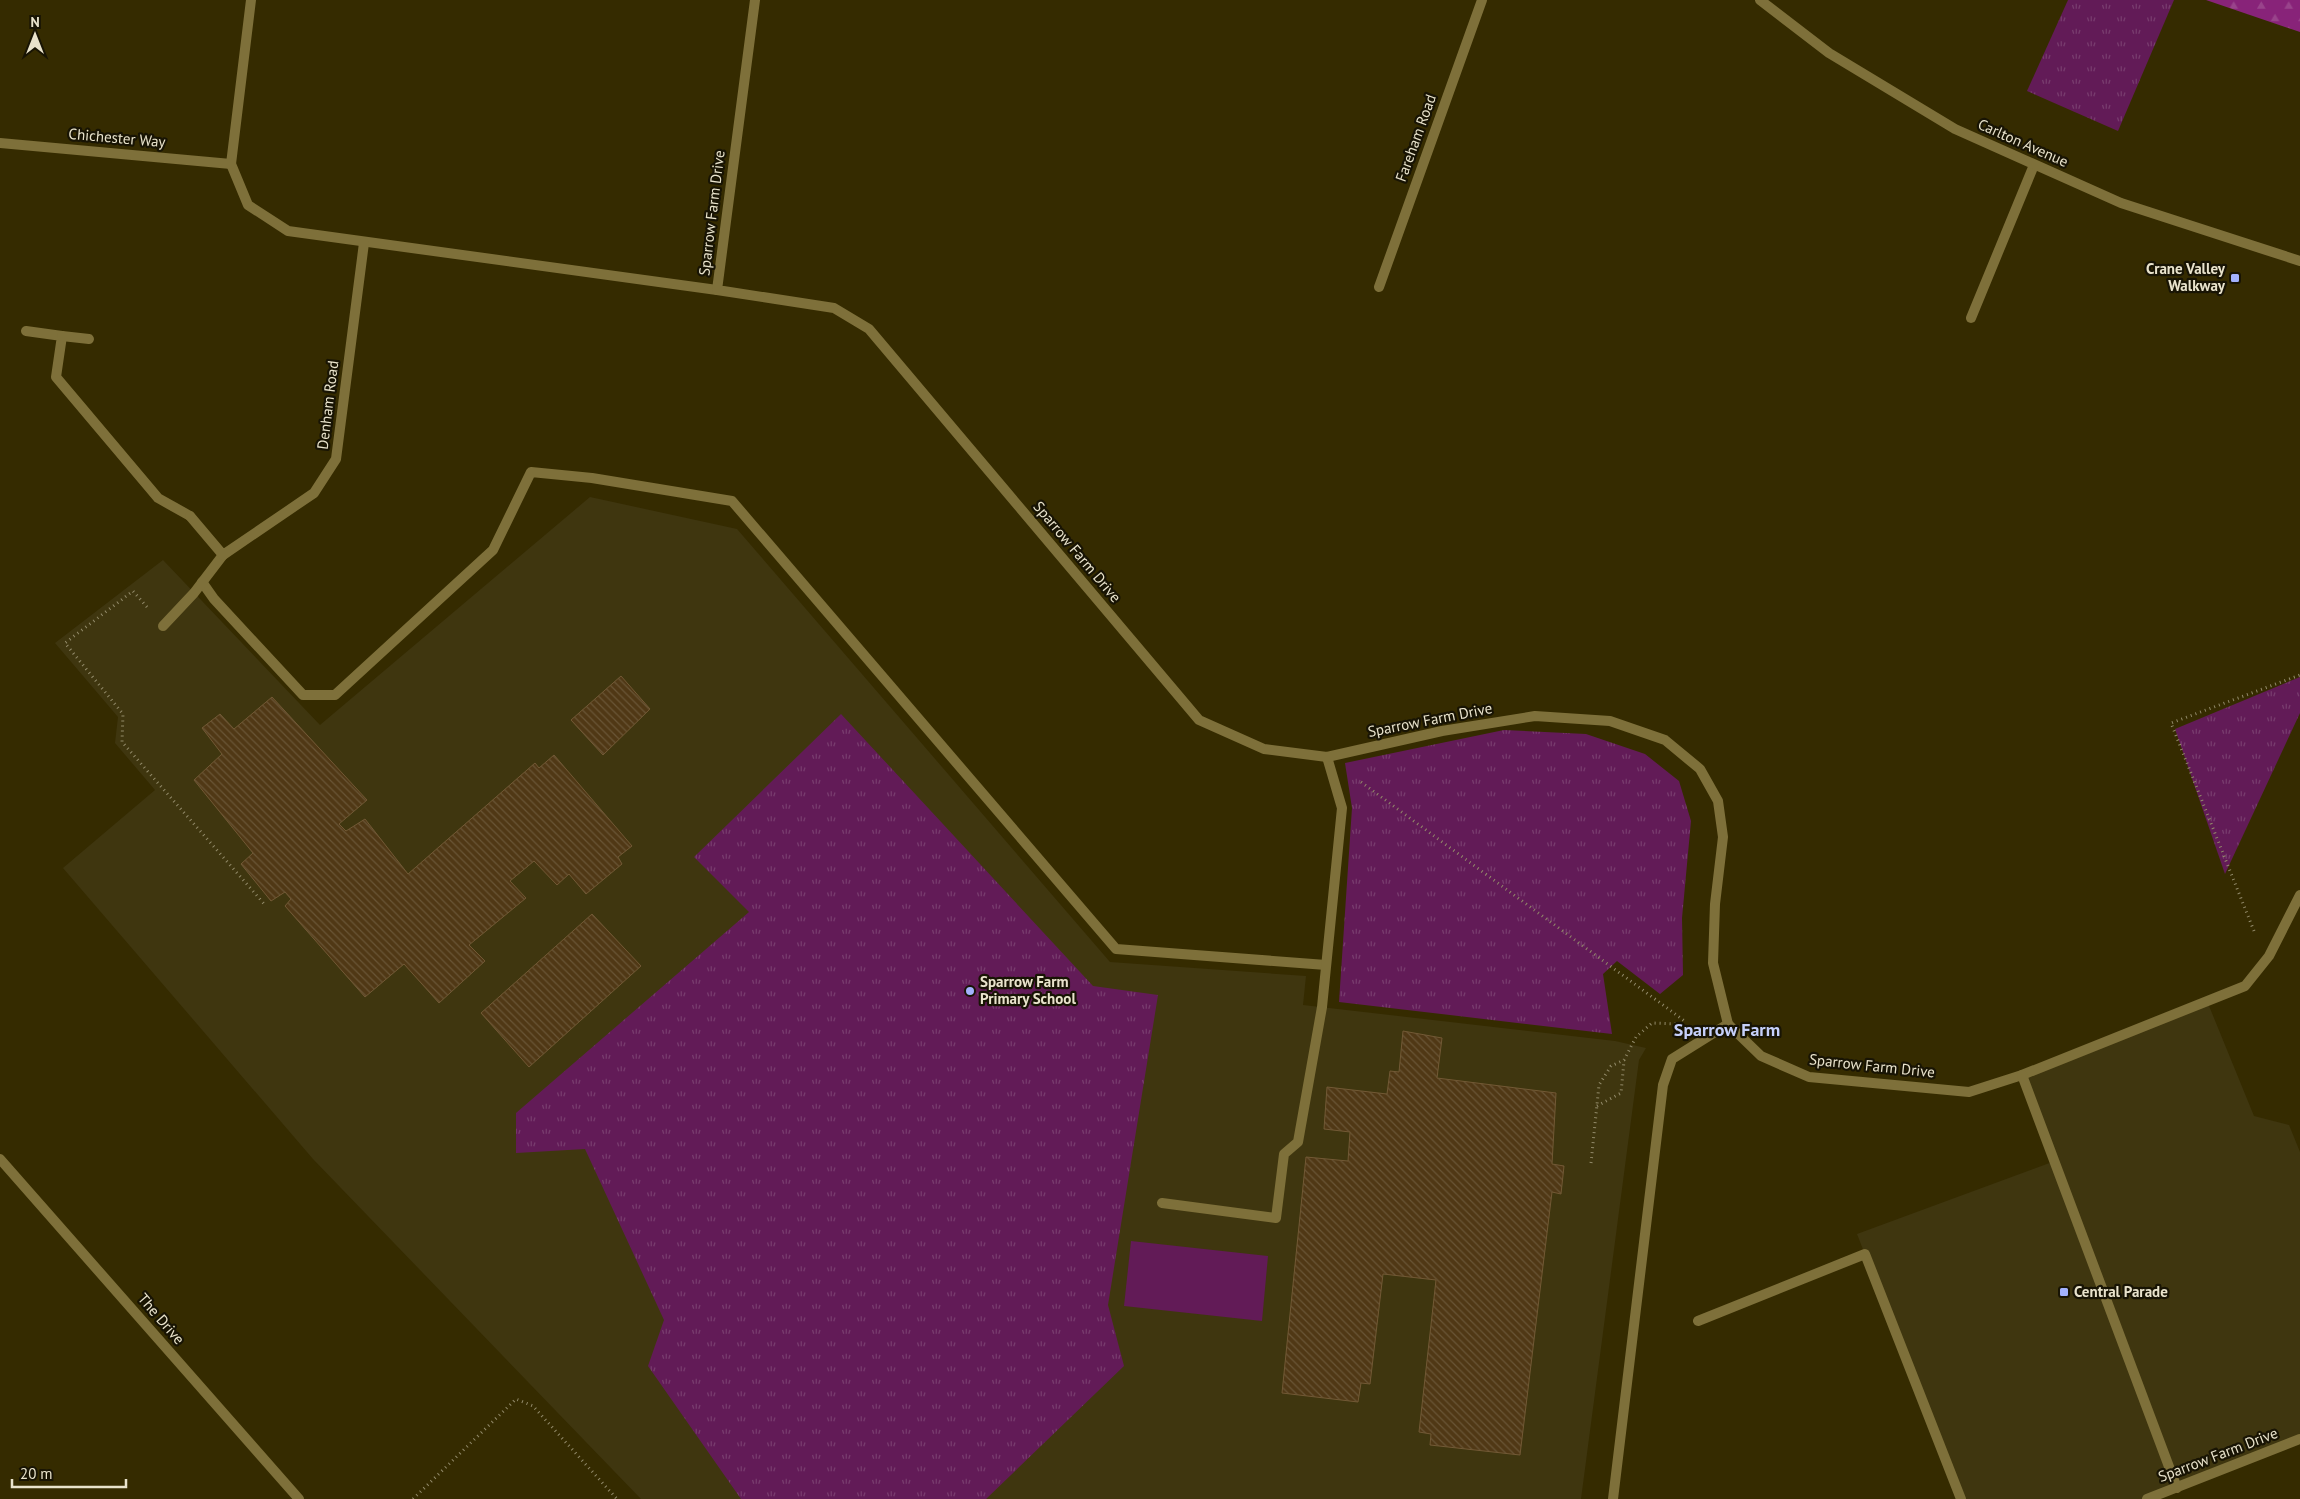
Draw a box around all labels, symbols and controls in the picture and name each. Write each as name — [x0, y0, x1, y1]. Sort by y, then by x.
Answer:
north arrow — [10, 10, 60, 60]
text: N — [30, 13, 40, 31]
street label: Fareham Road — [1391, 92, 1440, 184]
street label: Carlton Avenue — [1975, 114, 2071, 171]
street label: Chichester Way — [68, 124, 166, 151]
street label: Sparrow Farm Drive — [694, 149, 729, 277]
place label: Crane Valley Walkway — [2146, 259, 2226, 295]
marker: Crane Valley Walkway — [2229, 272, 2241, 284]
street label: Denham Road — [313, 359, 342, 450]
street label: Sparrow Farm Drive — [1029, 497, 1125, 606]
street label: Sparrow Farm Drive — [1366, 698, 1494, 741]
place label: Sparrow Farm Primary School — [980, 972, 1076, 1008]
marker: Sparrow Farm Primary School — [964, 985, 976, 997]
district label: Sparrow Farm — [1674, 1018, 1780, 1041]
street label: Sparrow Farm Drive — [1808, 1049, 1936, 1082]
place label: Central Parade — [2074, 1282, 2168, 1301]
marker: Central Parade — [2058, 1286, 2070, 1298]
street label: The Drive — [134, 1289, 189, 1348]
street label: Sparrow Farm Drive — [2155, 1423, 2280, 1486]
scale bar — [12, 1456, 126, 1488]
text: 20 m — [20, 1464, 53, 1483]

